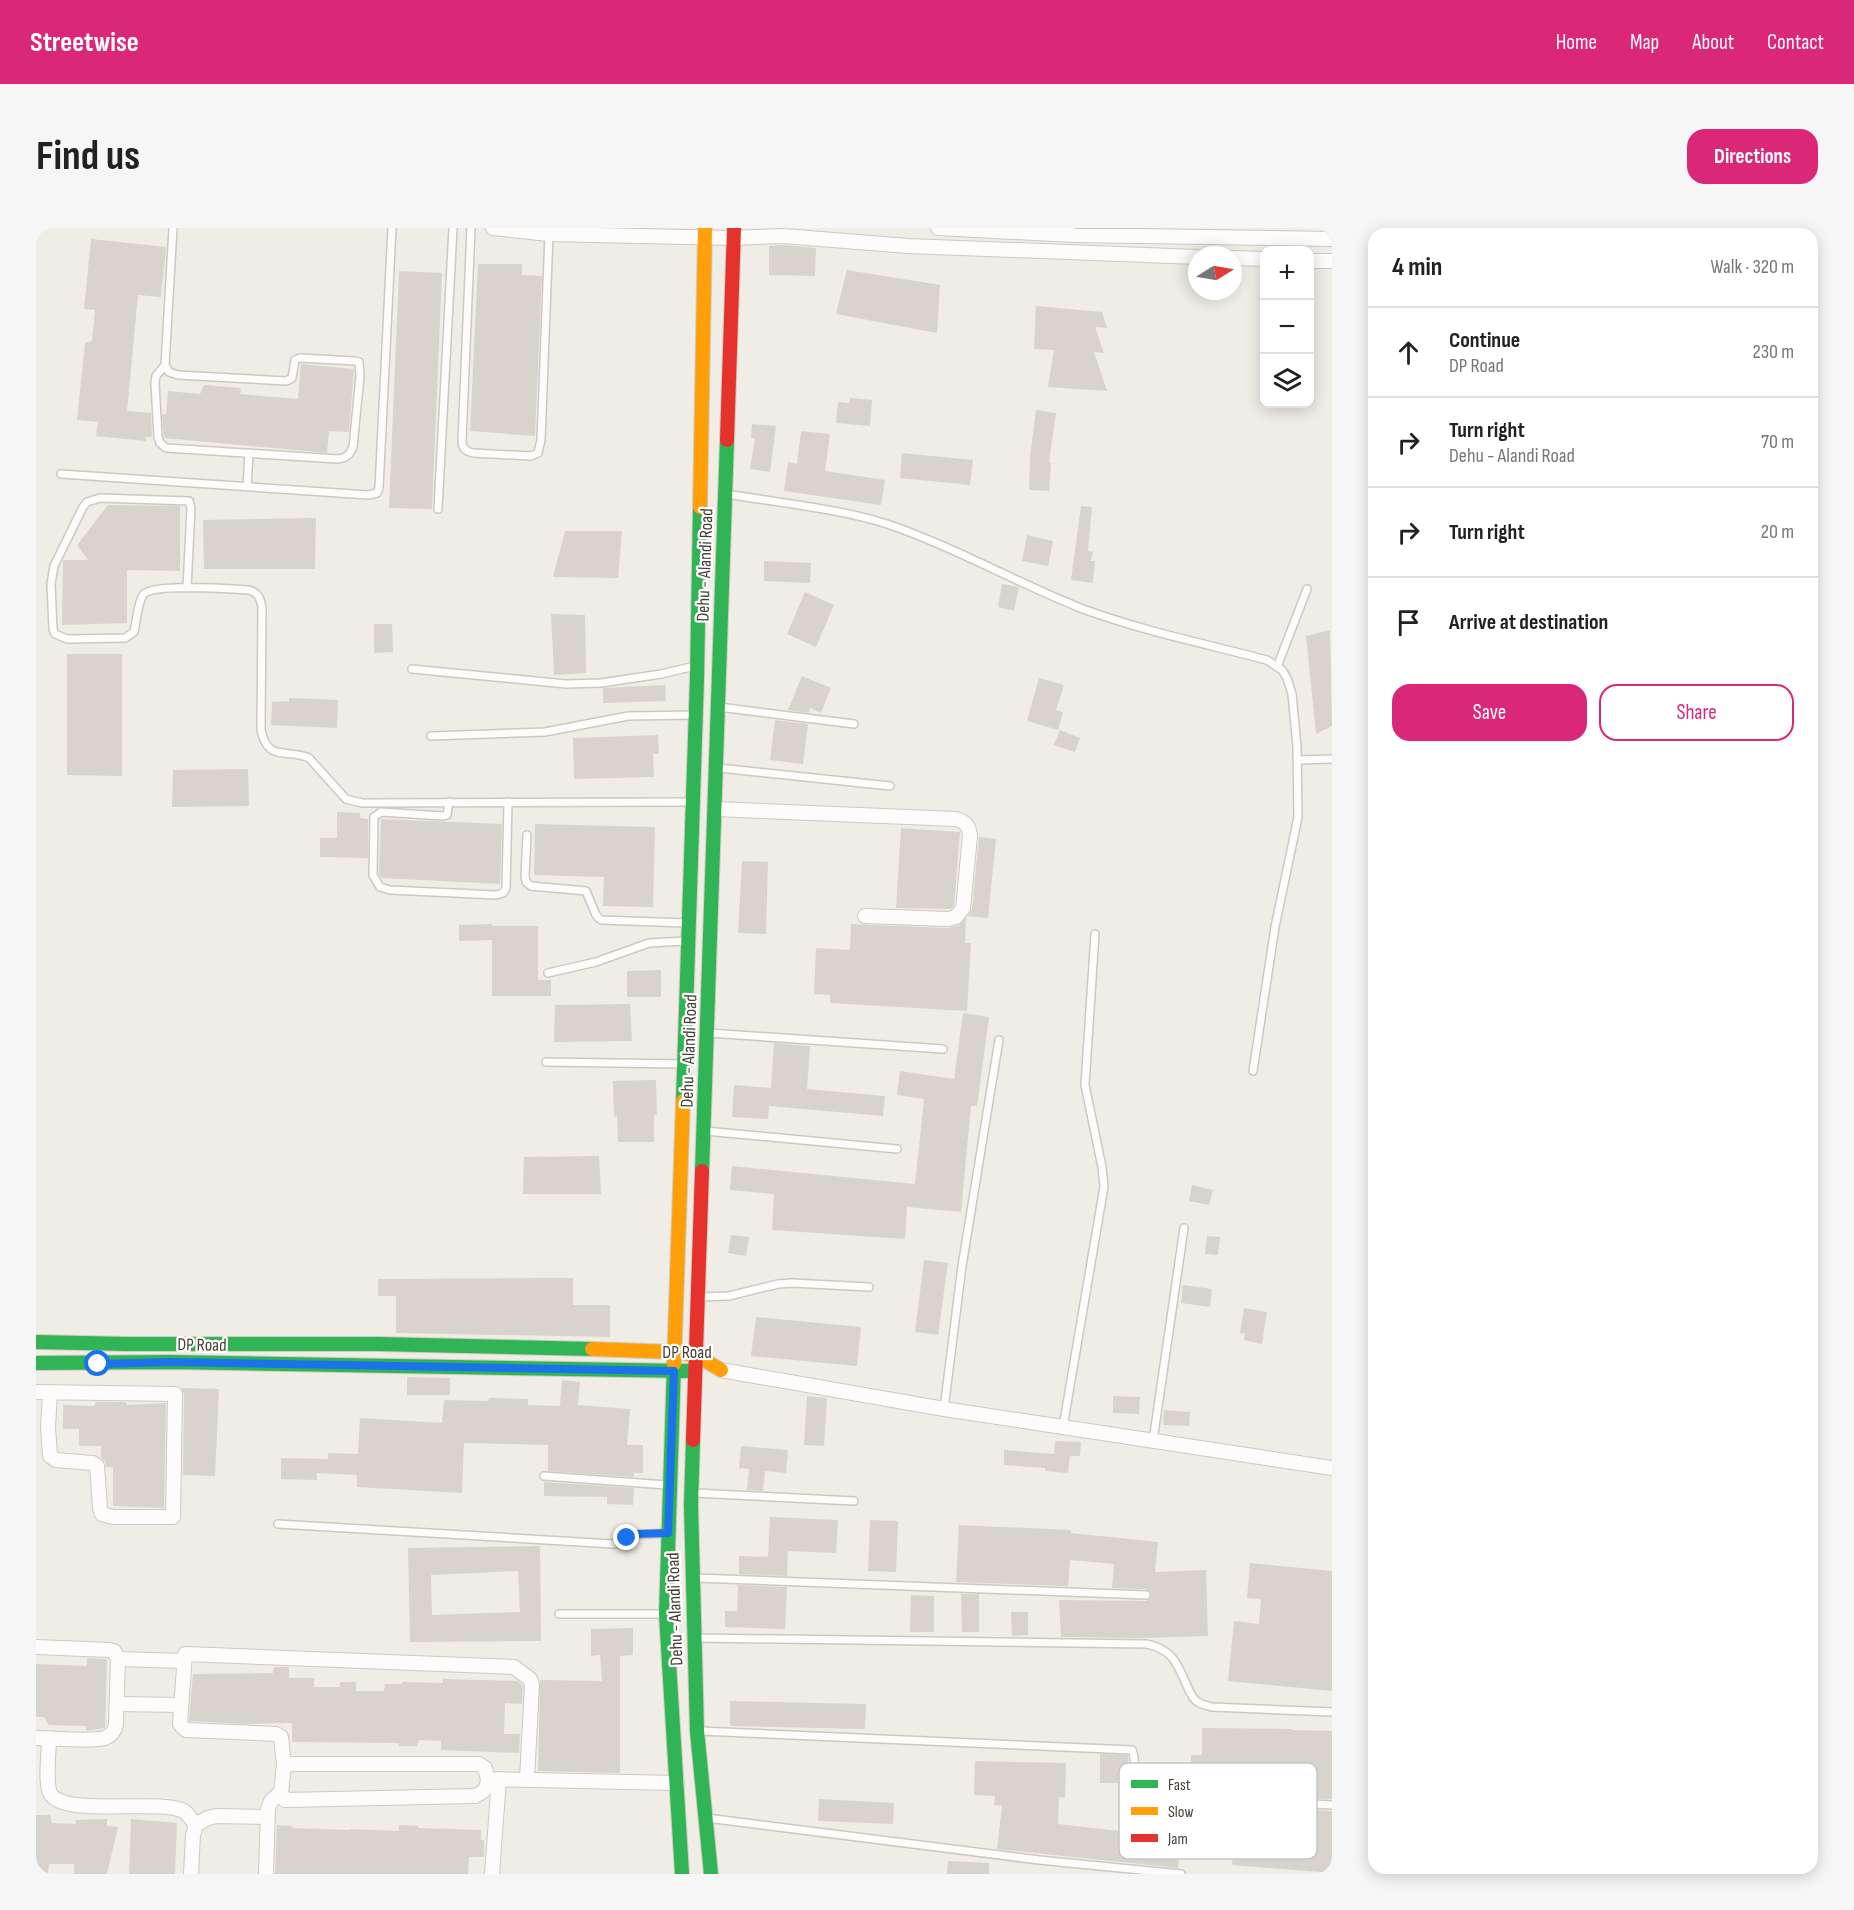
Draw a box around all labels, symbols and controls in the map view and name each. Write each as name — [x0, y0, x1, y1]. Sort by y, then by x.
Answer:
text: Streetwise — [30, 26, 139, 59]
text: Home — [1556, 30, 1597, 55]
text: Map — [1630, 30, 1659, 55]
text: About — [1692, 30, 1734, 55]
text: Contact — [1767, 30, 1824, 55]
button: Directions — [1687, 129, 1818, 184]
text: Find us — [36, 131, 140, 182]
north arrow — [1188, 246, 1242, 300]
map controls — [1260, 246, 1314, 408]
button: + — [1260, 246, 1314, 300]
text: 4 min — [1392, 252, 1442, 283]
text: Walk · 320 m — [1711, 255, 1794, 279]
button: − — [1260, 300, 1314, 354]
text: Continue — [1449, 327, 1520, 354]
icon: ahead — [1392, 336, 1425, 369]
text: 230 m — [1752, 340, 1794, 364]
button: layers — [1260, 354, 1314, 408]
text: DP Road — [1449, 354, 1504, 378]
text: Turn right — [1449, 417, 1525, 444]
icon: right — [1392, 426, 1425, 459]
text: 70 m — [1761, 430, 1794, 454]
text: Dehu - Alandi Road — [1449, 444, 1575, 468]
street label: Dehu - Alandi Road — [693, 508, 717, 622]
icon: right — [1392, 516, 1425, 549]
text: Turn right — [1449, 519, 1525, 546]
text: 20 m — [1761, 520, 1794, 544]
icon: arrive — [1392, 606, 1425, 639]
text: Arrive at destination — [1449, 609, 1608, 636]
button: Save — [1392, 684, 1587, 741]
button: Share — [1599, 684, 1794, 741]
street label: Dehu - Alandi Road — [677, 994, 701, 1108]
street label: DP Road — [177, 1334, 227, 1356]
street label: DP Road — [662, 1342, 712, 1363]
route start — [84, 1350, 110, 1376]
route end — [613, 1524, 639, 1550]
street label: Dehu - Alandi Road — [663, 1552, 687, 1666]
legend — [1119, 1763, 1317, 1859]
text: Fast — [1168, 1776, 1191, 1795]
text: Slow — [1168, 1803, 1193, 1822]
text: Jam — [1167, 1830, 1188, 1849]

